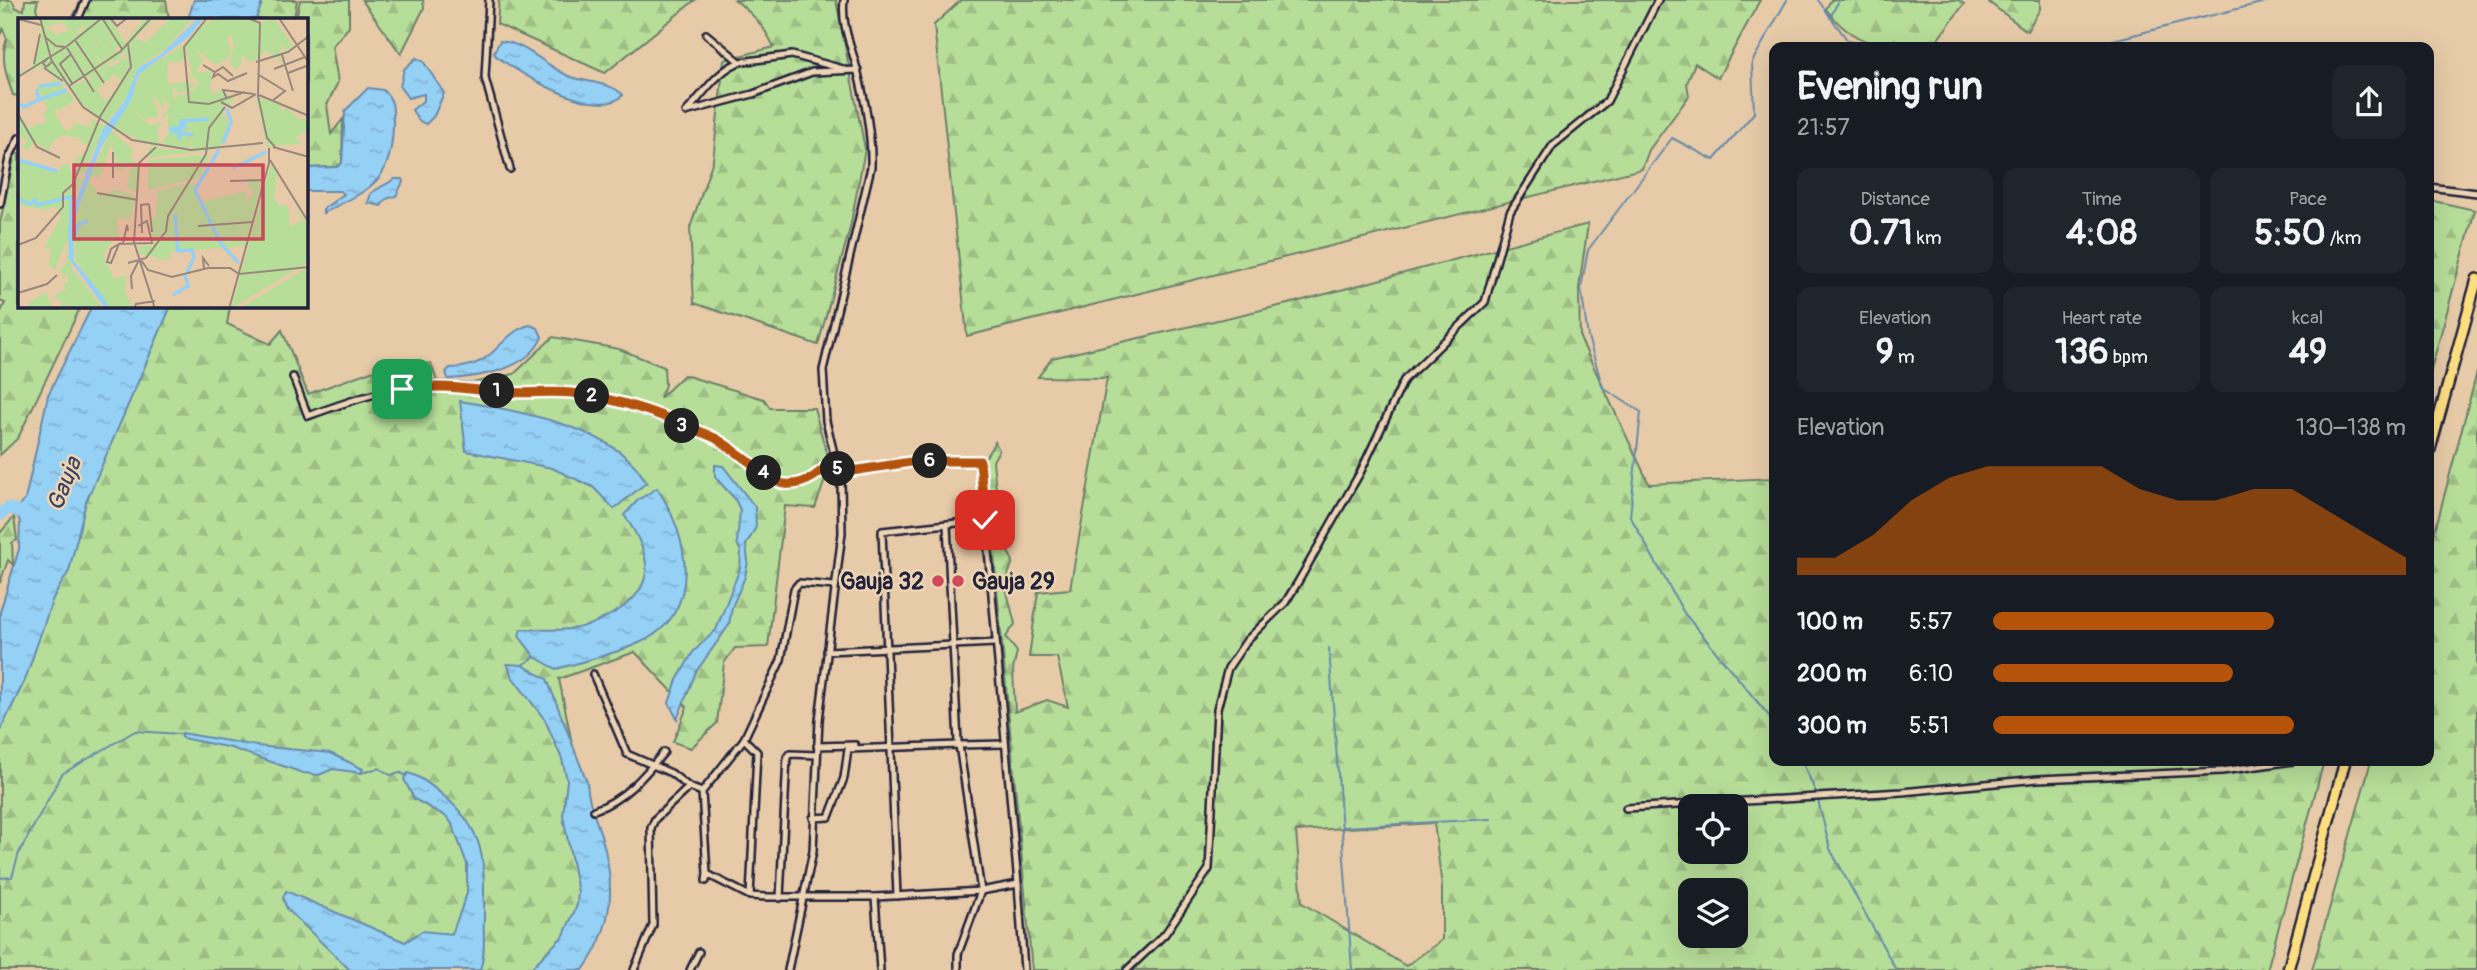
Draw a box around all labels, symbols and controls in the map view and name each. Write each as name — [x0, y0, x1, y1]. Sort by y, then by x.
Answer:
inset map — [18, 18, 308, 308]
text: Evening run — [1797, 63, 1983, 111]
button: share — [2332, 65, 2406, 139]
text: 21:57 — [1797, 113, 1850, 142]
text: Distance — [1860, 187, 1930, 211]
text: Time — [2082, 187, 2121, 211]
text: Pace — [2289, 187, 2327, 211]
text: 0.71 — [1849, 211, 1913, 255]
text: 4:08 — [2066, 211, 2137, 255]
text: 5:50 — [2254, 211, 2326, 255]
text: km — [1913, 226, 1942, 250]
text: /km — [2326, 226, 2361, 250]
text: Elevation — [1859, 306, 1931, 330]
text: Heart rate — [2061, 306, 2142, 330]
text: kcal — [2292, 306, 2323, 330]
text: 9 — [1876, 330, 1894, 374]
text: 136 — [2055, 330, 2109, 374]
text: 49 — [2289, 330, 2327, 374]
text: m — [1894, 345, 1915, 369]
text: bpm — [2109, 345, 2148, 369]
pin — [372, 359, 432, 419]
icon: arrive — [383, 370, 421, 408]
pin: 1 — [480, 374, 514, 408]
text: 1 — [493, 378, 500, 402]
pin: 2 — [574, 378, 610, 414]
text: 2 — [586, 383, 597, 407]
pin: 3 — [664, 408, 700, 444]
text: 3 — [676, 413, 687, 437]
text: Elevation — [1797, 413, 1885, 442]
text: 130–138 m — [2296, 413, 2406, 442]
pin: 6 — [912, 444, 948, 478]
text: 6 — [924, 448, 935, 472]
water label: Gauja — [41, 451, 89, 515]
pin: 5 — [820, 452, 856, 486]
pin: 4 — [746, 456, 782, 490]
text: 5 — [832, 456, 843, 480]
text: 4 — [758, 460, 769, 484]
pin — [955, 490, 1015, 550]
icon: check — [966, 501, 1004, 539]
place label: Gauja 32 — [840, 567, 924, 596]
place label: Gauja 29 — [972, 567, 1055, 596]
marker: Gauja 32 — [930, 573, 946, 589]
marker: Gauja 29 — [950, 573, 966, 589]
text: 100 m — [1797, 607, 1863, 636]
text: 5:57 — [1909, 607, 1952, 636]
text: 200 m — [1797, 659, 1867, 688]
text: 6:10 — [1909, 659, 1953, 688]
text: 300 m — [1797, 711, 1867, 740]
text: 5:51 — [1909, 711, 1949, 740]
map controls — [1678, 794, 1748, 948]
button: locate — [1678, 794, 1748, 864]
button: layers — [1678, 878, 1748, 948]

